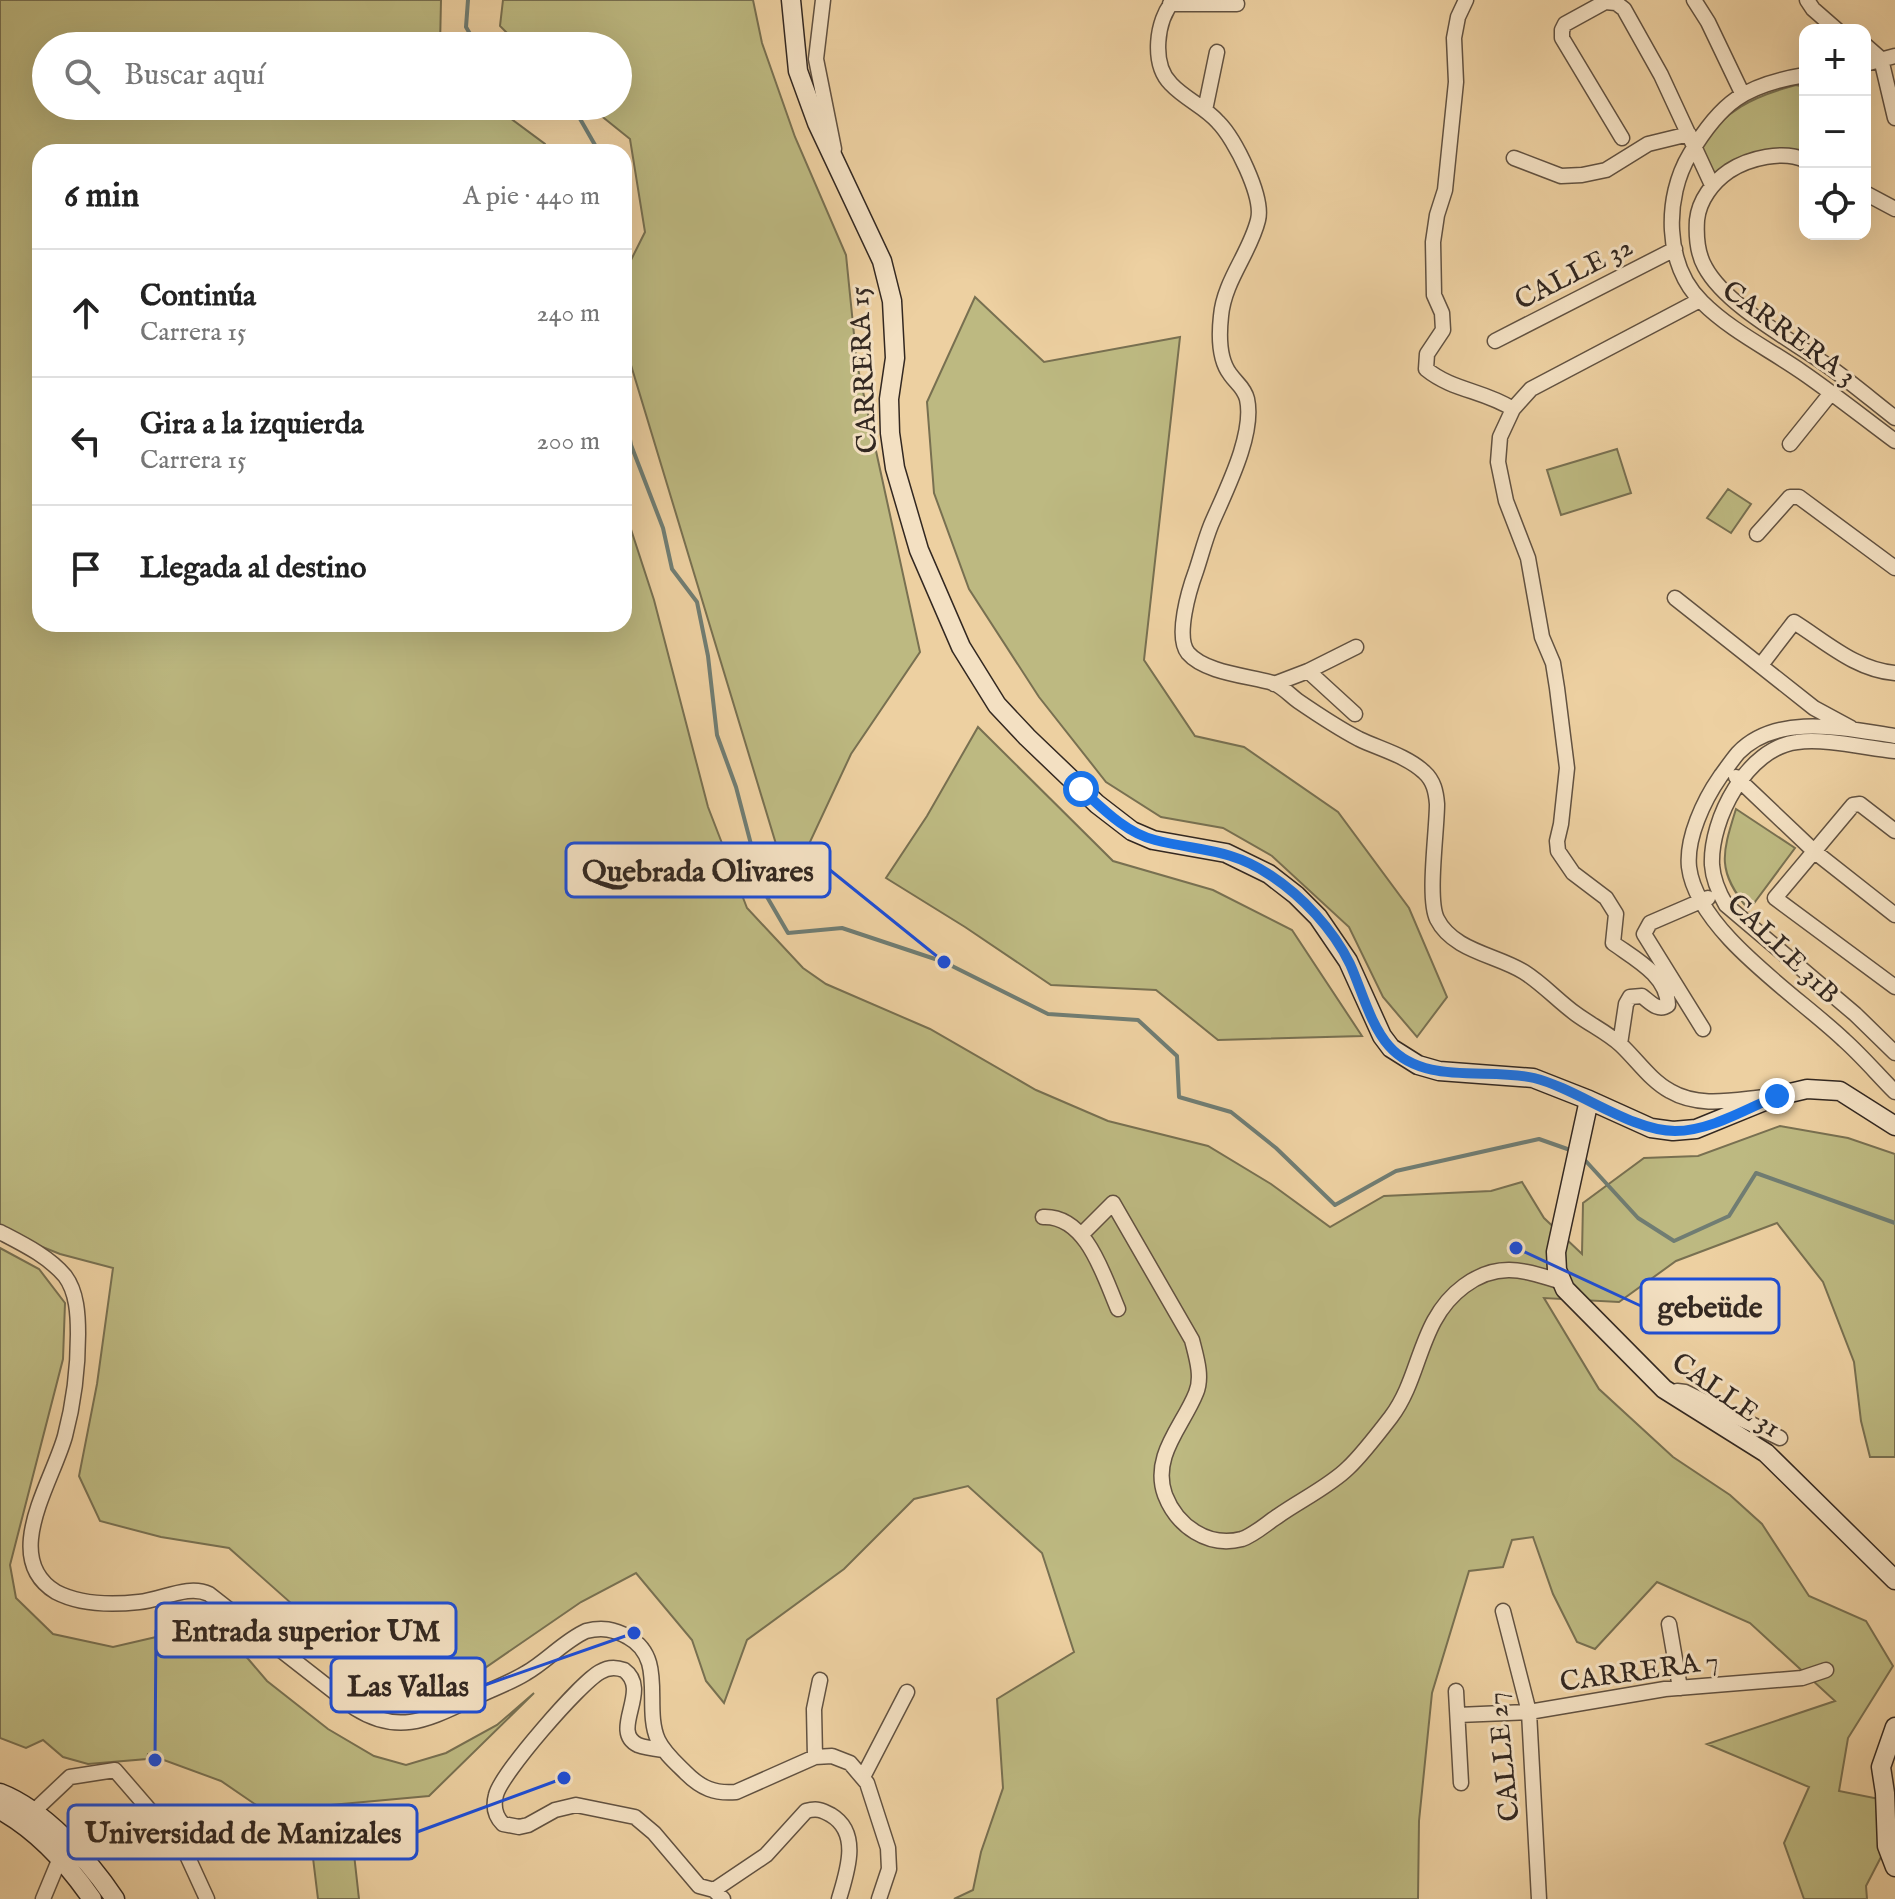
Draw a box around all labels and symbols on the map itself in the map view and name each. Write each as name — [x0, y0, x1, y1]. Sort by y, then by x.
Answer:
street label: CALLE 32 — [1509, 230, 1639, 319]
street label: CARRERA 3 — [1715, 274, 1862, 394]
street label: CARRERA 15 — [843, 285, 886, 454]
route start — [1063, 771, 1099, 807]
callout: Quebrada Olivares — [566, 843, 830, 897]
text: Quebrada Olivares — [582, 854, 814, 892]
street label: CALLE 31B — [1718, 887, 1846, 1012]
route end — [1759, 1078, 1795, 1114]
callout: gebeüde — [1641, 1279, 1779, 1333]
text: gebeüde — [1657, 1290, 1763, 1328]
street label: CALLE 31 — [1664, 1346, 1787, 1446]
callout: Entrada superior UM — [156, 1603, 456, 1657]
text: Entrada superior UM — [172, 1614, 440, 1652]
street label: CARRERA 7 — [1558, 1644, 1721, 1701]
callout: Las Vallas — [331, 1658, 485, 1712]
text: Las Vallas — [347, 1669, 469, 1707]
street label: CALLE 27 — [1480, 1690, 1529, 1823]
callout: Universidad de Manizales — [68, 1805, 417, 1859]
text: Universidad de Manizales — [84, 1816, 402, 1854]

